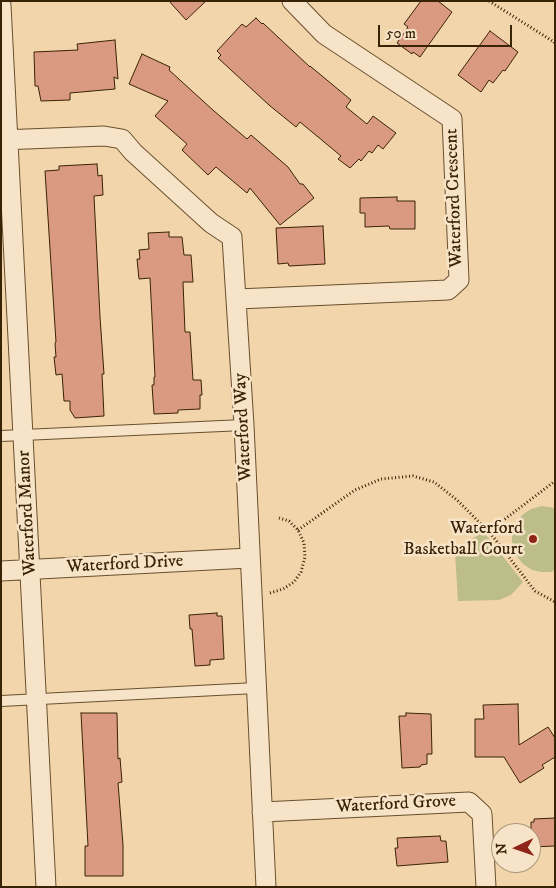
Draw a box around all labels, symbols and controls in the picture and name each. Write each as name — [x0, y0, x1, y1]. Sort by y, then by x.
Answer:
scale bar — [381, 15, 515, 47]
text: 50 m — [386, 24, 416, 43]
street label: Waterford Crescent — [442, 128, 468, 268]
street label: Waterford Way — [230, 372, 258, 482]
street label: Waterford Manor — [14, 450, 42, 576]
place label: Waterford Basketball Court — [403, 518, 523, 560]
marker: Waterford Basketball Court — [527, 533, 539, 545]
street label: Waterford Drive — [66, 551, 184, 579]
street label: Waterford Grove — [335, 791, 457, 819]
north arrow — [491, 823, 541, 873]
text: N — [493, 843, 511, 855]

